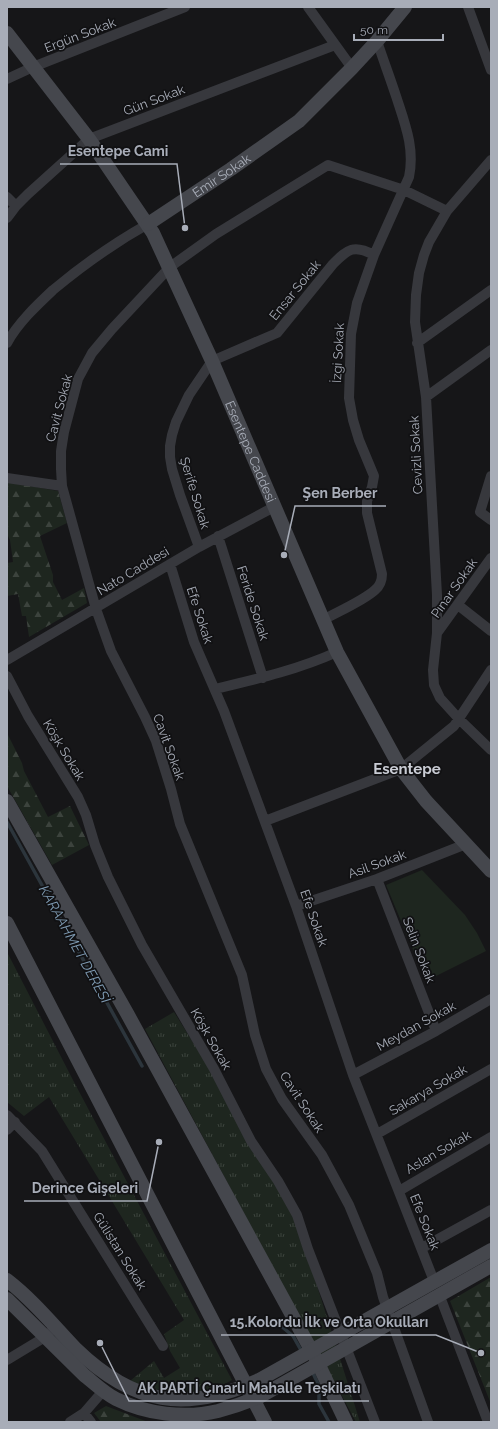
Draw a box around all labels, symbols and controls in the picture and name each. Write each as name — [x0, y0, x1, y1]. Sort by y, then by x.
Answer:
street label: Ergün Sokak — [42, 14, 118, 56]
scale bar — [354, 16, 443, 42]
text: 50 m — [360, 23, 388, 37]
street label: Gün Sokak — [121, 81, 187, 119]
callout: Esentepe Cami — [60, 138, 177, 164]
text: Esentepe Cami — [68, 143, 168, 159]
street label: Emir Sokak — [189, 150, 253, 200]
street label: Ensar Sokak — [266, 257, 324, 323]
street label: İzgi Sokak — [328, 322, 347, 383]
street label: Cavit Sokak — [43, 372, 75, 444]
street label: Esentepe Caddesi — [222, 398, 279, 504]
street label: Cevizli Sokak — [406, 415, 426, 495]
street label: Şerife Sokak — [177, 455, 213, 531]
callout: Şen Berber — [295, 480, 386, 506]
text: Şen Berber — [303, 485, 378, 501]
street label: Nato Caddesi — [94, 544, 172, 598]
street label: Pınar Sokak — [428, 555, 480, 621]
street label: Feride Sokak — [234, 564, 272, 642]
street label: Efe Sokak — [184, 584, 216, 646]
street label: Cavit Sokak — [150, 712, 188, 782]
street label: Köşk Sokak — [40, 717, 88, 783]
district label: Esentepe — [373, 760, 441, 778]
street label: Asil Sokak — [346, 847, 408, 881]
water label: KARAAHMET DERESİ — [36, 881, 116, 1006]
street label: Efe Sokak — [297, 888, 331, 949]
street label: Selin Sokak — [400, 915, 438, 985]
street label: Meydan Sokak — [374, 998, 458, 1054]
street label: Köşk Sokak — [187, 1006, 235, 1073]
street label: Sakarya Sokak — [386, 1062, 470, 1118]
street label: Cavit Sokak — [277, 1069, 327, 1135]
street label: Aslan Sokak — [403, 1127, 473, 1177]
callout: Derince Gişeleri — [24, 1175, 147, 1201]
text: Derince Gişeleri — [32, 1180, 138, 1196]
street label: Efe Sokak — [407, 1192, 443, 1252]
street label: Gülistan Sokak — [90, 1210, 150, 1293]
callout: 15.Kolordu İlk ve Orta Okulları — [221, 1309, 436, 1335]
text: 15.Kolordu İlk ve Orta Okulları — [230, 1313, 428, 1330]
callout: AK PARTİ Çınarlı Mahalle Teşkilatı — [129, 1375, 369, 1401]
text: AK PARTİ Çınarlı Mahalle Teşkilatı — [137, 1379, 361, 1396]

